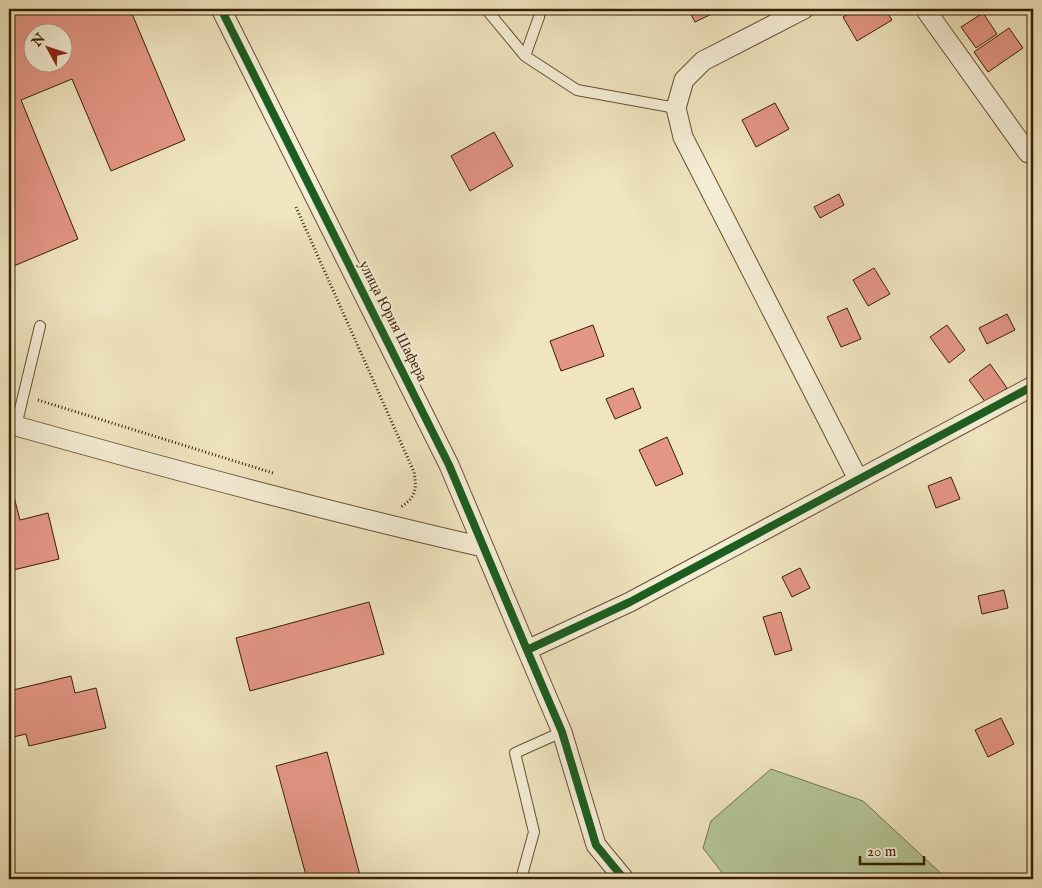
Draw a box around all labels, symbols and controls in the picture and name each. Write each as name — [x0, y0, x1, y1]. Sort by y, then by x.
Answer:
north arrow — [22, 22, 72, 72]
text: N — [27, 30, 50, 51]
street label: улица Юрия Шафера — [354, 257, 432, 385]
scale bar — [860, 833, 923, 865]
text: 20 m — [867, 842, 897, 861]

